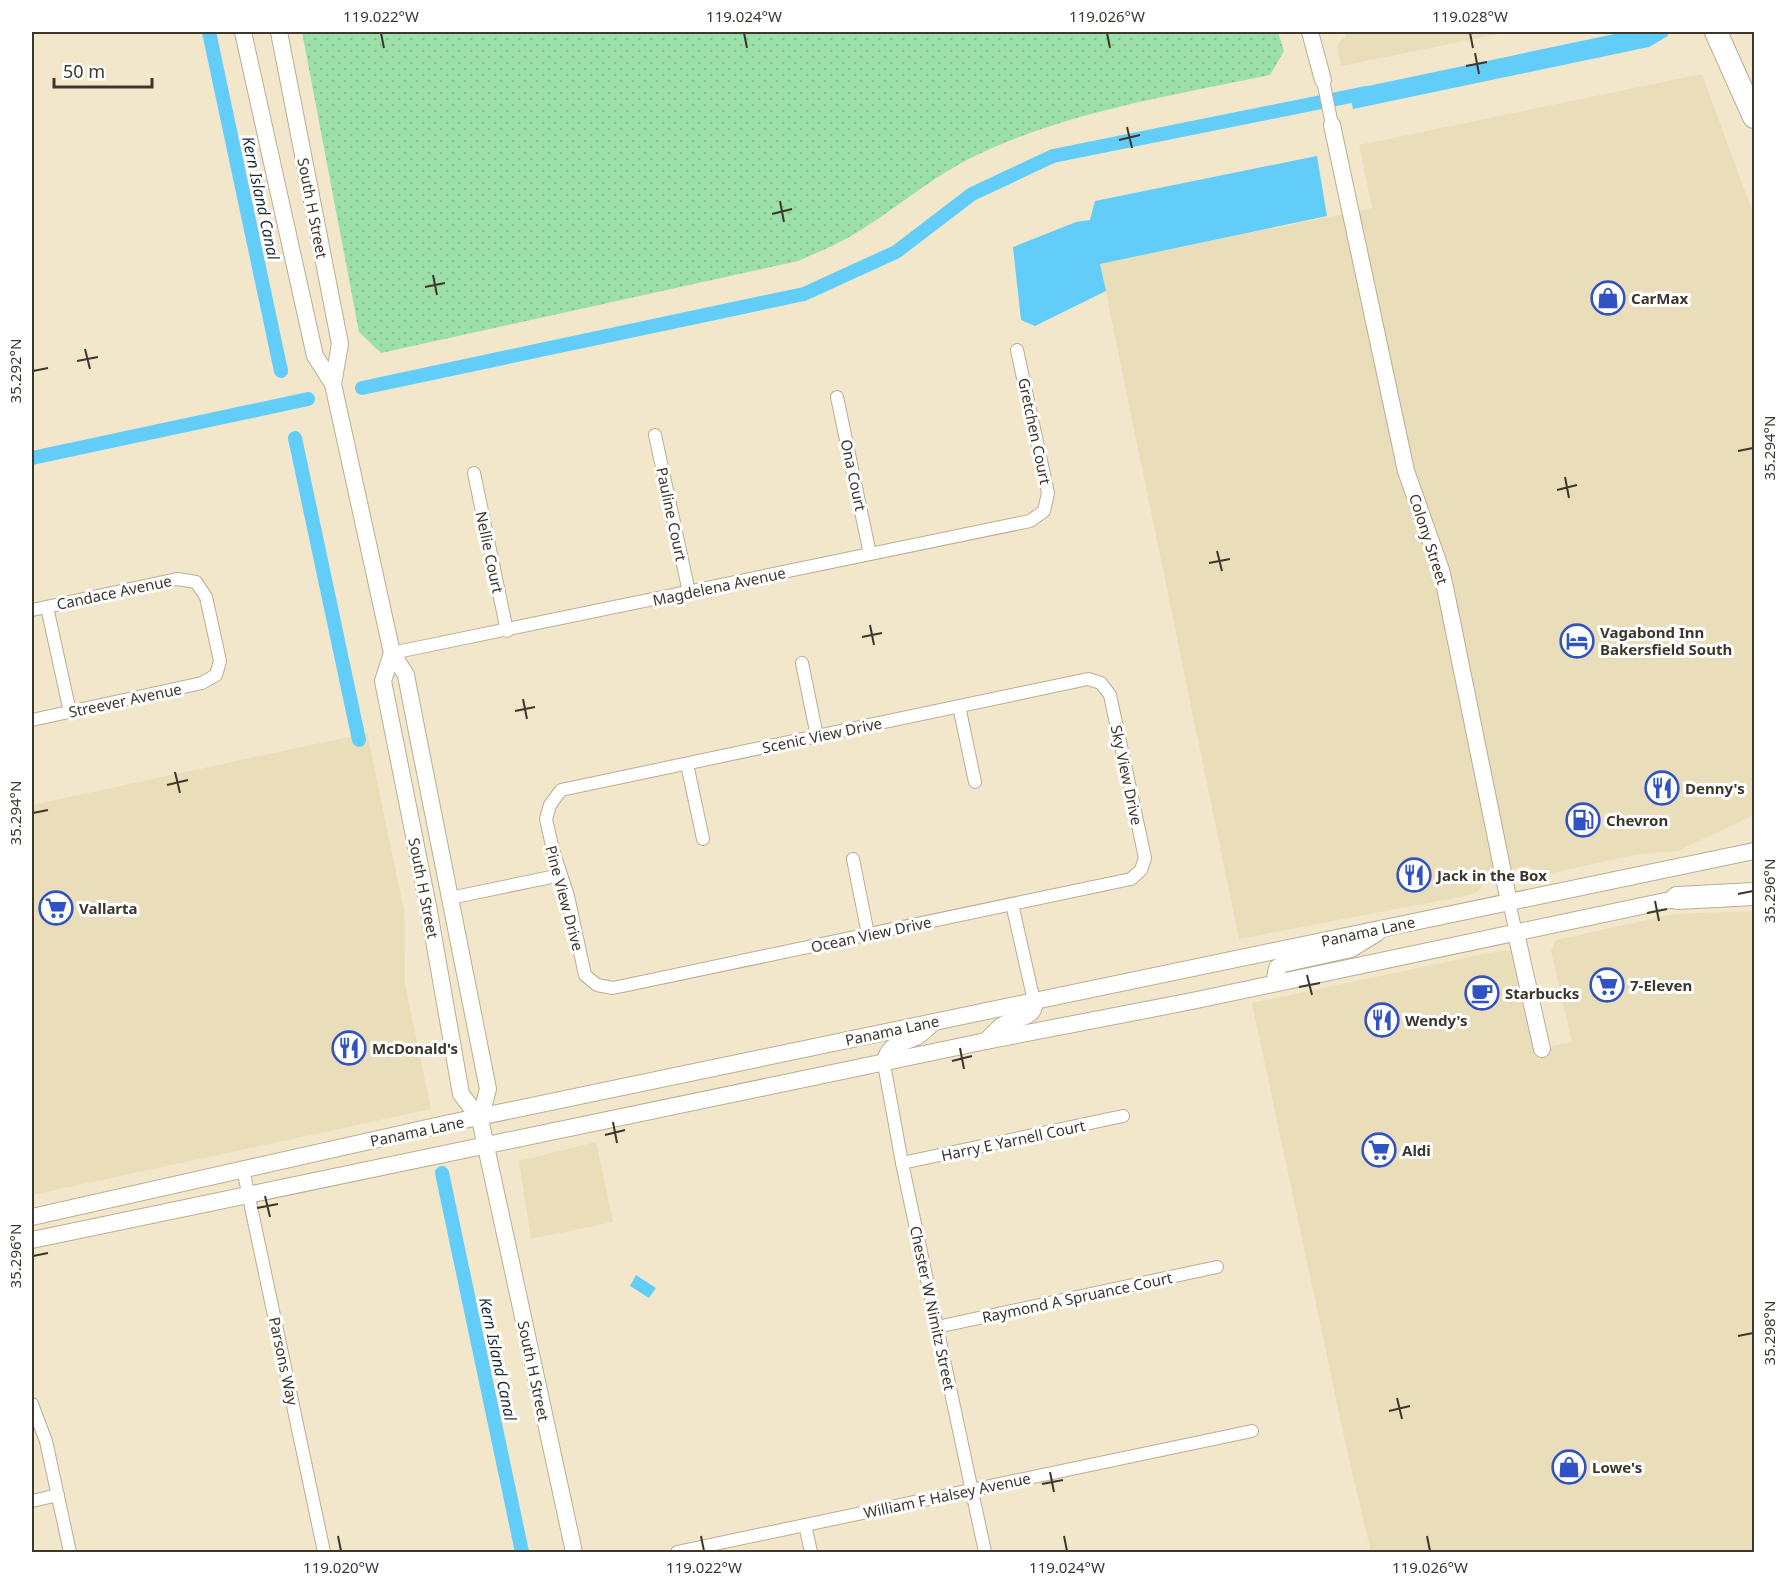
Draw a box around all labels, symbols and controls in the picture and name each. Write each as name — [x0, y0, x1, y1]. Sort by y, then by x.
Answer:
text: 119.022°W — [343, 6, 419, 26]
text: 119.024°W — [706, 6, 782, 26]
text: 119.026°W — [1069, 6, 1145, 26]
text: 119.028°W — [1432, 6, 1508, 26]
scale bar — [54, 51, 152, 89]
text: 50 m — [63, 59, 105, 83]
water label: Kern Island Canal — [237, 134, 285, 263]
street label: South H Street — [293, 156, 333, 261]
shop icon: CarMax — [1590, 280, 1626, 316]
place label: CarMax — [1631, 288, 1688, 308]
text: 35.292°N — [5, 339, 25, 403]
street label: Gretchen Court — [1014, 376, 1056, 487]
text: 35.294°N — [1759, 416, 1779, 480]
street label: Ona Court — [837, 437, 871, 513]
street label: Pauline Court — [652, 465, 692, 563]
street label: Colony Street — [1405, 491, 1453, 587]
street label: Nellie Court — [472, 509, 509, 595]
street label: Magdelena Avenue — [651, 562, 787, 610]
street label: Candace Avenue — [55, 570, 173, 614]
place label: Vagabond Inn Bakersfield South — [1600, 622, 1732, 659]
hotel icon: Vagabond Inn Bakersfield South — [1559, 623, 1595, 659]
street label: Streever Avenue — [67, 678, 183, 722]
street label: Scenic View Drive — [760, 713, 884, 757]
street label: Sky View Drive — [1107, 723, 1147, 827]
restaurant icon: Denny's — [1644, 770, 1680, 806]
place label: Denny's — [1685, 778, 1745, 798]
text: 35.294°N — [5, 781, 25, 845]
fuel station icon: Chevron — [1565, 802, 1601, 838]
place label: Chevron — [1606, 810, 1668, 830]
street label: South H Street — [404, 836, 444, 941]
street label: Pine View Drive — [541, 843, 589, 953]
restaurant icon: Jack in the Box — [1396, 857, 1432, 893]
text: 35.296°N — [1759, 859, 1779, 923]
place label: Jack in the Box — [1435, 865, 1547, 885]
supermarket icon: Vallarta — [38, 890, 74, 926]
place label: Vallarta — [79, 898, 138, 918]
street label: Ocean View Drive — [809, 911, 933, 957]
street label: Panama Lane — [1319, 911, 1417, 951]
supermarket icon: 7-Eleven — [1589, 967, 1625, 1003]
cafe icon: Starbucks — [1464, 975, 1500, 1011]
place label: 7-Eleven — [1630, 975, 1692, 995]
place label: Starbucks — [1505, 983, 1579, 1003]
restaurant icon: Wendy's — [1364, 1002, 1400, 1038]
street label: Panama Lane — [843, 1010, 941, 1050]
place label: Wendy's — [1405, 1010, 1468, 1030]
restaurant icon: McDonald's — [331, 1030, 367, 1066]
place label: McDonald's — [372, 1038, 458, 1058]
street label: Panama Lane — [368, 1111, 466, 1151]
street label: Harry E Yarnell Court — [939, 1115, 1087, 1165]
supermarket icon: Aldi — [1361, 1132, 1397, 1168]
place label: Aldi — [1402, 1140, 1431, 1160]
text: 35.296°N — [5, 1224, 25, 1288]
street label: Chester W Nimitz Street — [906, 1224, 960, 1393]
street label: Raymond A Spruance Court — [980, 1267, 1175, 1327]
water label: Kern Island Canal — [474, 1295, 522, 1424]
text: 35.298°N — [1759, 1301, 1779, 1365]
street label: Parsons Way — [265, 1315, 303, 1407]
street label: South H Street — [514, 1319, 555, 1424]
shop icon: Lowe's — [1551, 1449, 1587, 1485]
place label: Lowe's — [1592, 1457, 1642, 1477]
street label: William F Halsey Avenue — [862, 1468, 1032, 1522]
text: 119.020°W — [303, 1557, 379, 1577]
text: 119.022°W — [666, 1557, 742, 1577]
text: 119.024°W — [1029, 1557, 1105, 1577]
text: 119.026°W — [1392, 1557, 1468, 1577]

